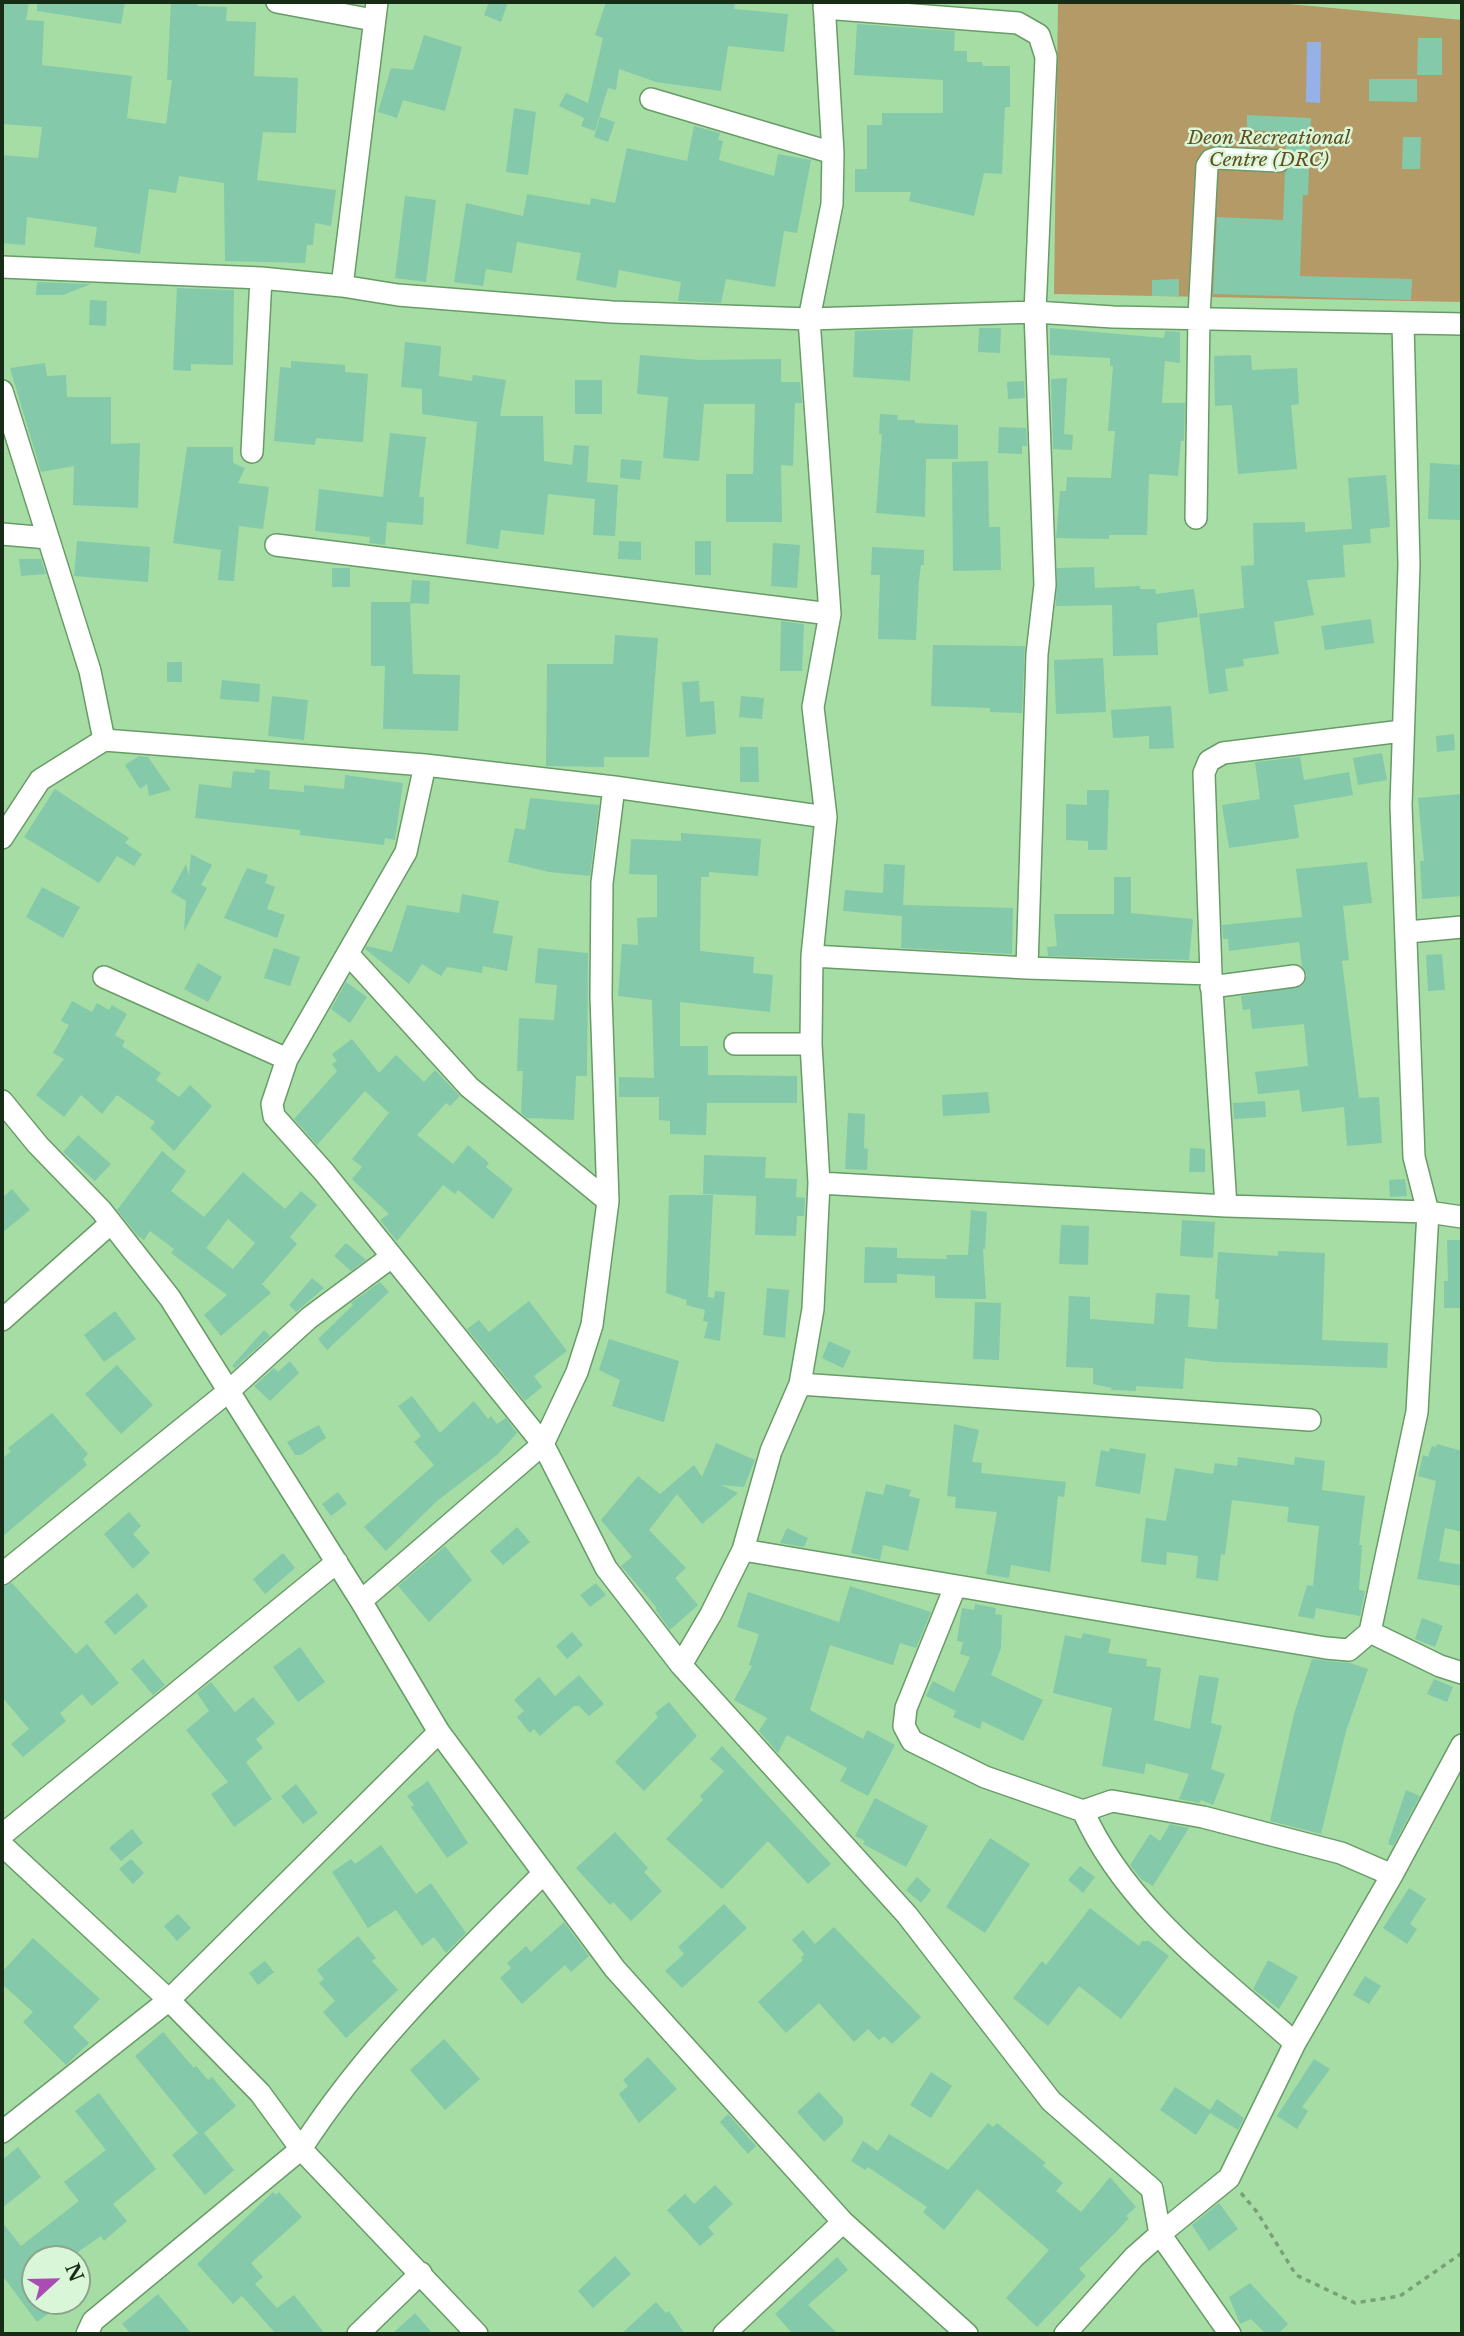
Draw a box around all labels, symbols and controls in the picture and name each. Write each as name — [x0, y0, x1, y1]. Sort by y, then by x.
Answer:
park label: Deon Recreational Centre (DRC) — [1188, 128, 1350, 172]
north arrow — [21, 2245, 91, 2315]
text: N — [60, 2260, 88, 2285]

